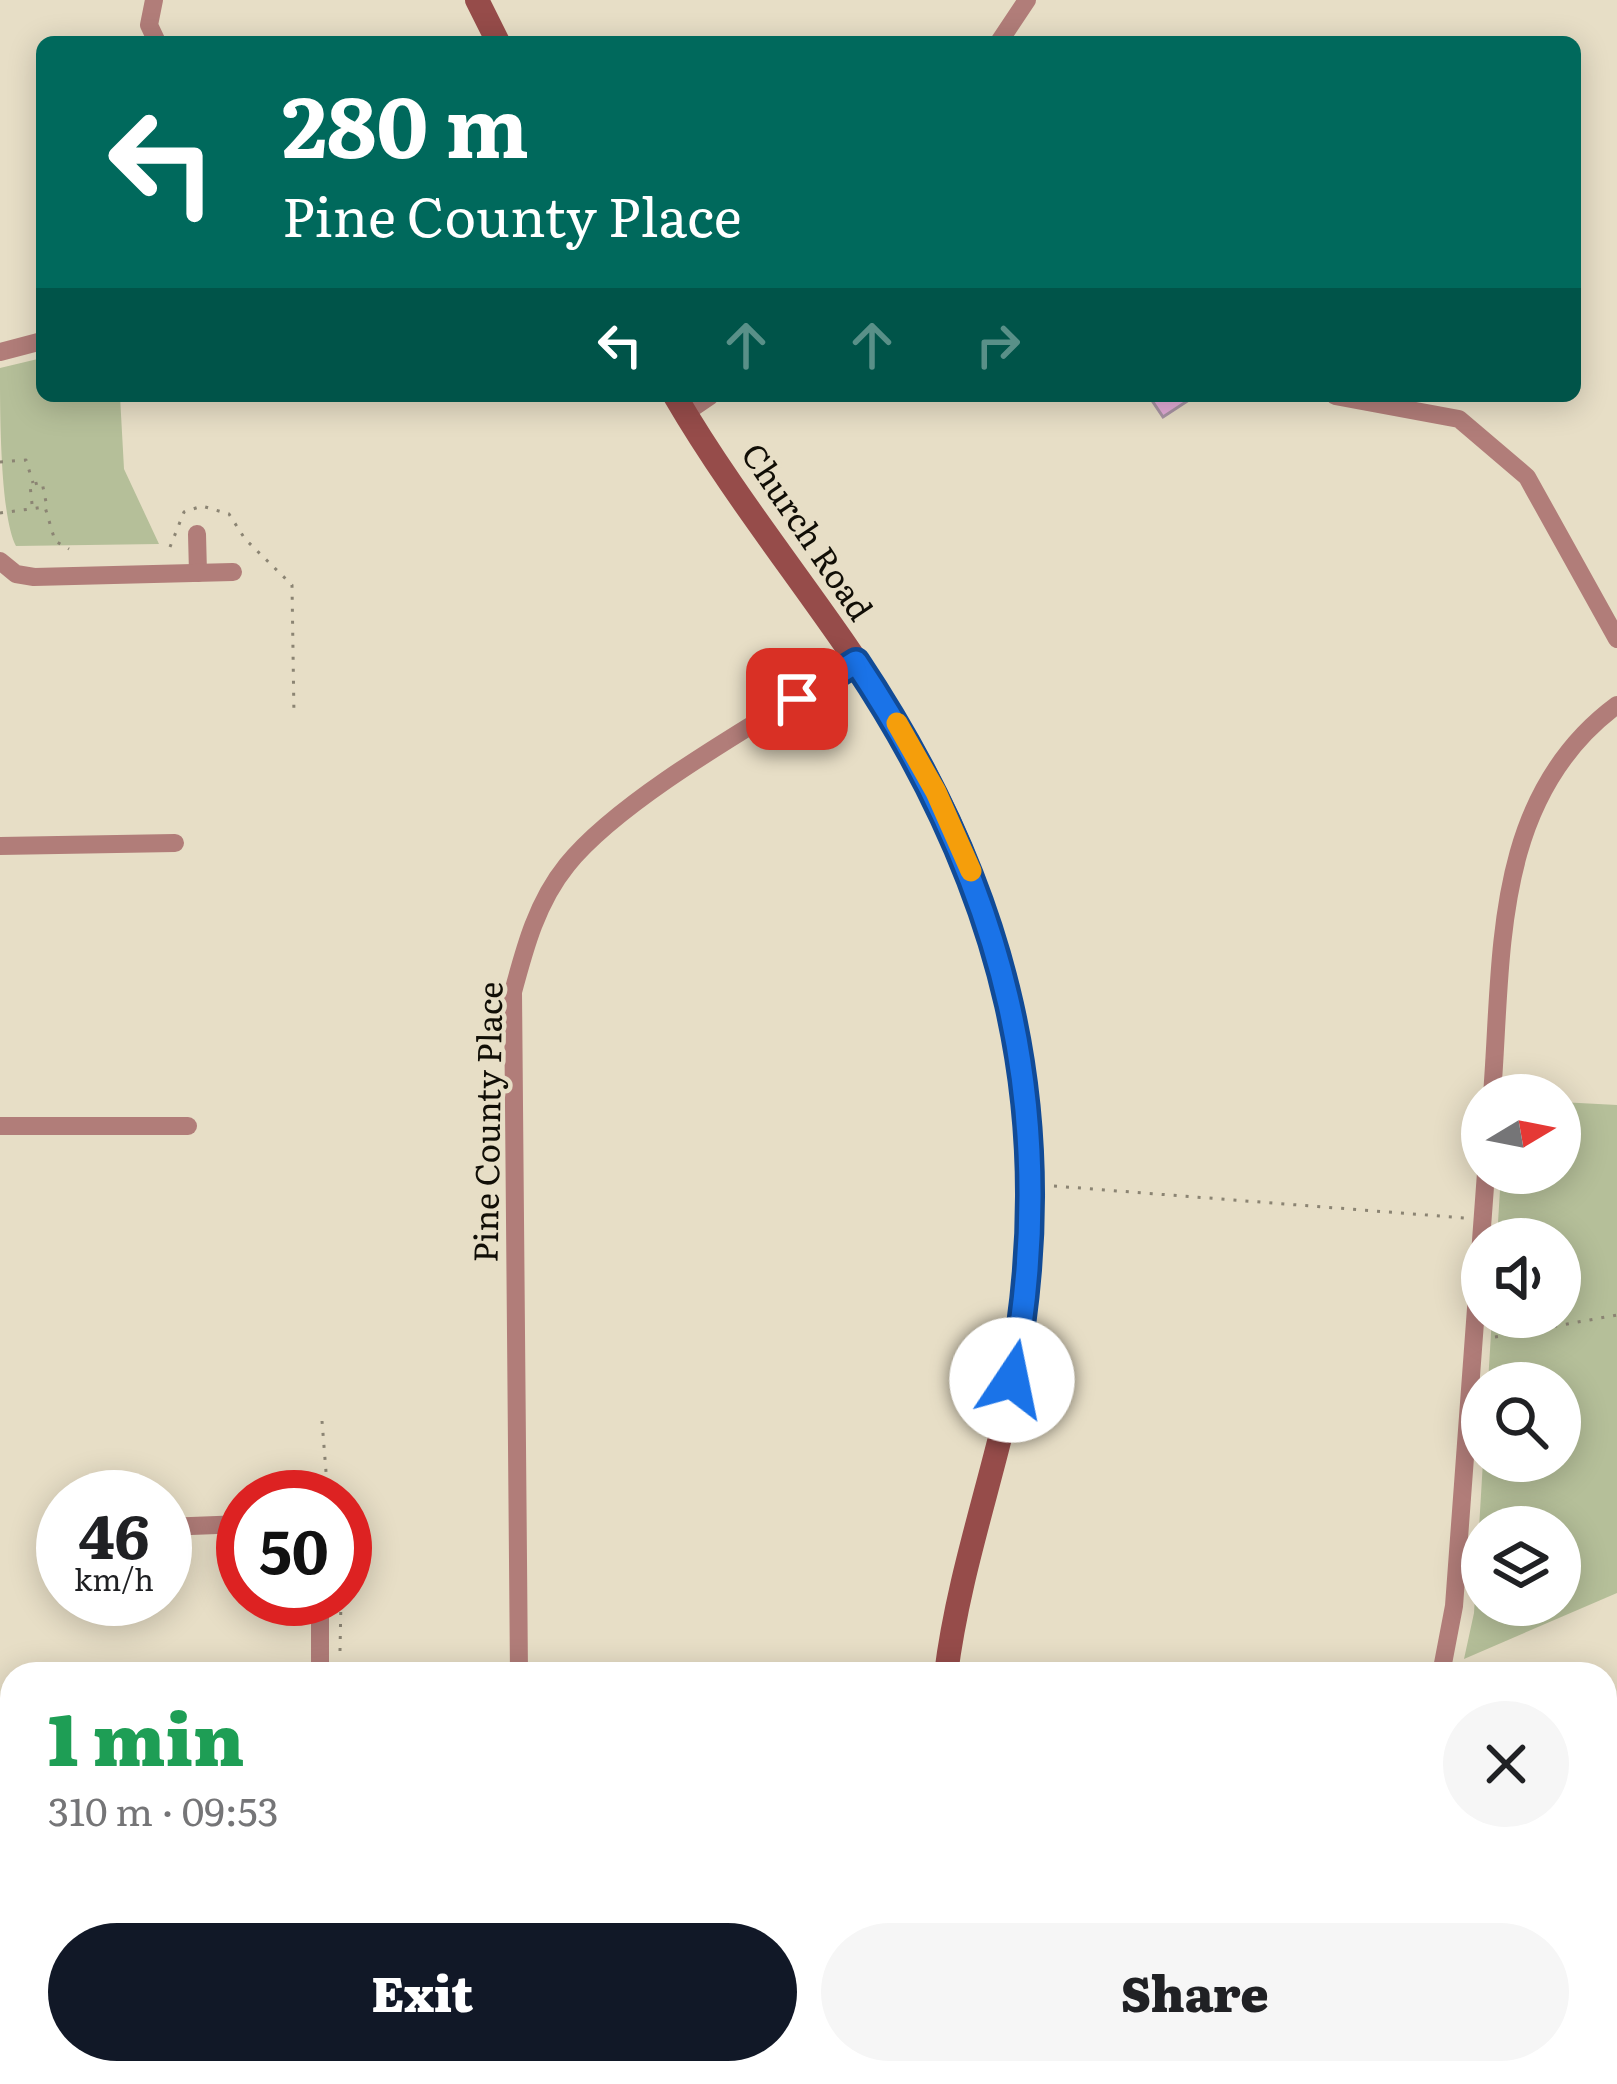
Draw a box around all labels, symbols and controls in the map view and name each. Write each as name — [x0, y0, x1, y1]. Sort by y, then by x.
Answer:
text: 280 m — [282, 59, 529, 184]
icon: left — [84, 84, 240, 240]
text: Pine County Place — [282, 173, 742, 254]
icon: left — [587, 312, 653, 378]
icon: ahead — [713, 312, 779, 378]
icon: ahead — [839, 312, 905, 378]
icon: right — [965, 312, 1031, 378]
street label: Church Road — [732, 432, 887, 629]
pin — [746, 648, 848, 750]
icon: arrive — [764, 666, 830, 732]
street label: Pine County Place — [459, 981, 512, 1263]
north arrow — [1461, 1074, 1581, 1194]
map controls — [1461, 1074, 1581, 1626]
button: sound — [1461, 1218, 1581, 1338]
position arrow — [949, 1317, 1075, 1443]
button: search — [1461, 1362, 1581, 1482]
speed limit sign: 50 — [216, 1470, 372, 1626]
text: 46 — [78, 1488, 150, 1577]
button: layers — [1461, 1506, 1581, 1626]
text: km/h — [74, 1556, 154, 1600]
text: 1 min — [48, 1681, 244, 1788]
button: close — [1443, 1701, 1569, 1827]
text: 310 m · 09:53 — [48, 1780, 279, 1838]
button: Exit — [48, 1923, 797, 2061]
button: Share — [821, 1923, 1569, 2061]

